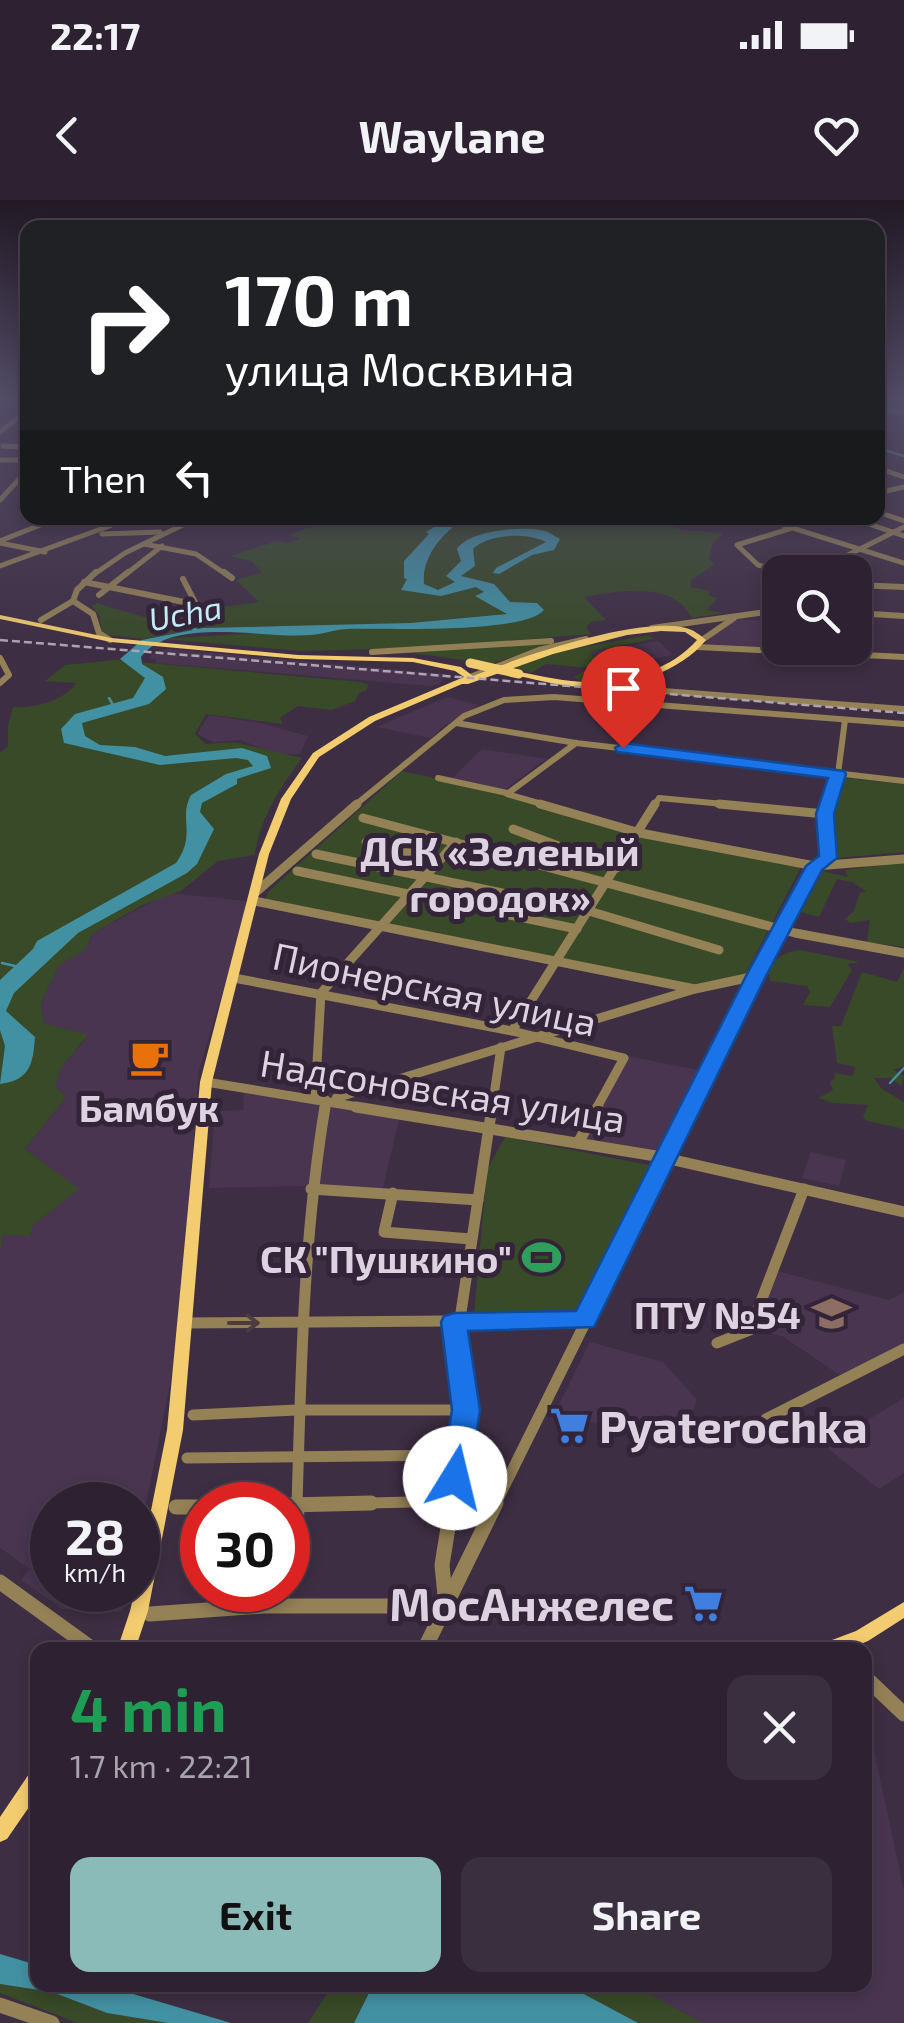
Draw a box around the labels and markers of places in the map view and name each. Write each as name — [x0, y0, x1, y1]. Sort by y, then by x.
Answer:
pin — [581, 646, 666, 749]
cafe icon: Бамбук — [128, 1037, 170, 1079]
place label: Бамбук — [79, 1084, 219, 1130]
place label: СК "Пушкино" — [260, 1235, 512, 1281]
sports icon: СК "Пушкино" — [521, 1237, 563, 1279]
place label: ПТУ №54 — [634, 1291, 801, 1337]
school or university icon: ПТУ №54 — [810, 1293, 852, 1335]
place label: Pyaterochka — [599, 1398, 868, 1453]
supermarket icon: Pyaterochka — [548, 1404, 590, 1446]
place label: МосАнжелес — [389, 1576, 674, 1630]
supermarket icon: МосАнжелес — [683, 1582, 725, 1624]

